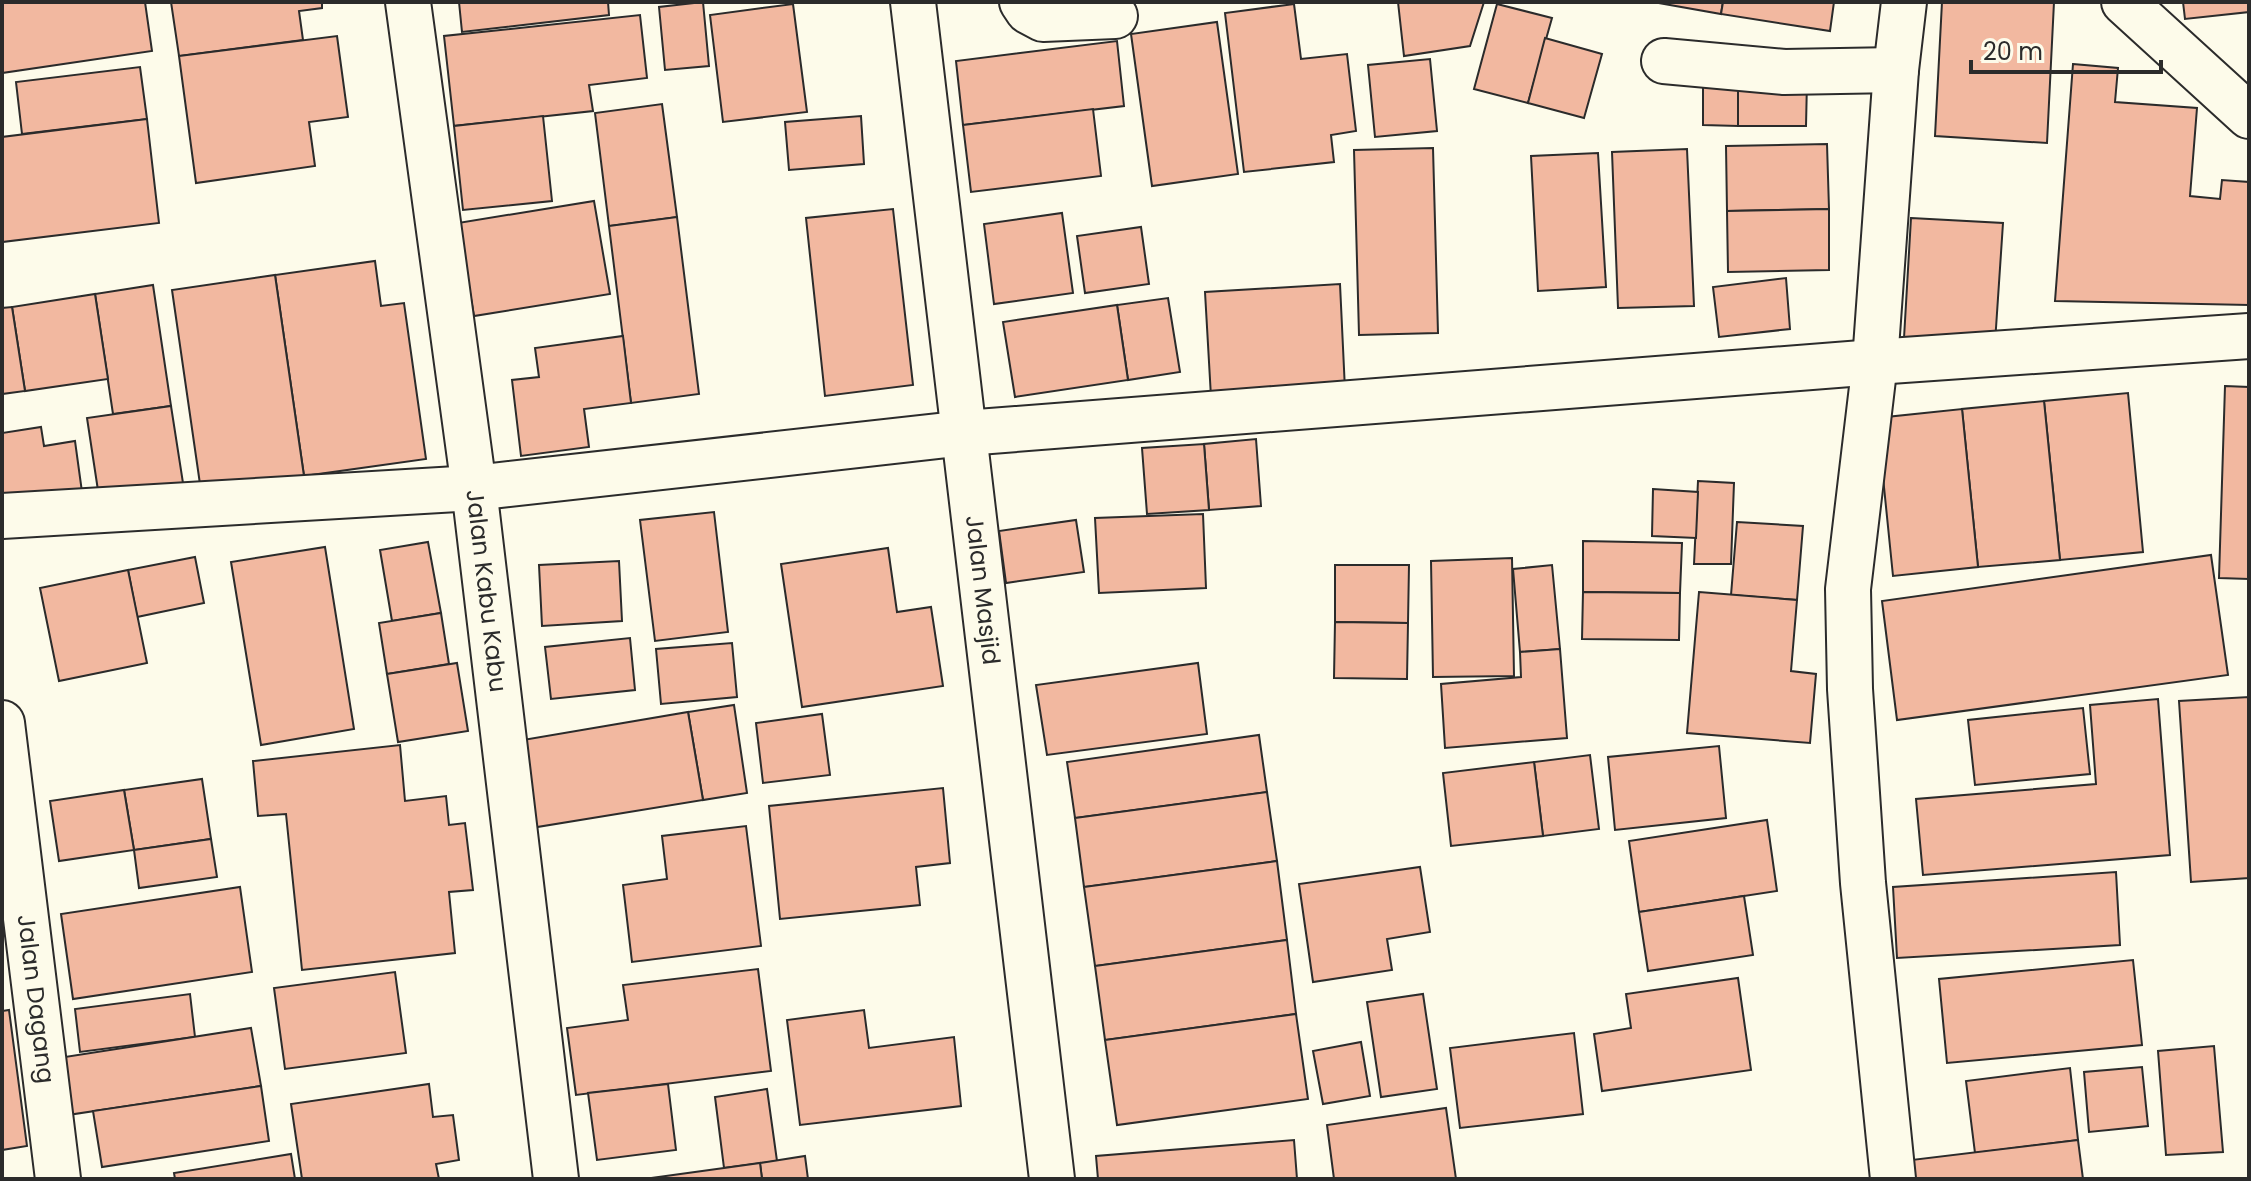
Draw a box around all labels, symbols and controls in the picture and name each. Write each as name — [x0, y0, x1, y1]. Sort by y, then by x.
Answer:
scale bar — [1971, 24, 2161, 74]
text: 20 m — [1983, 35, 2043, 68]
street label: Jalan Kabu Kabu — [458, 488, 515, 694]
street label: Jalan Masjid — [958, 513, 1008, 666]
street label: Jalan Dagang — [10, 912, 63, 1085]

